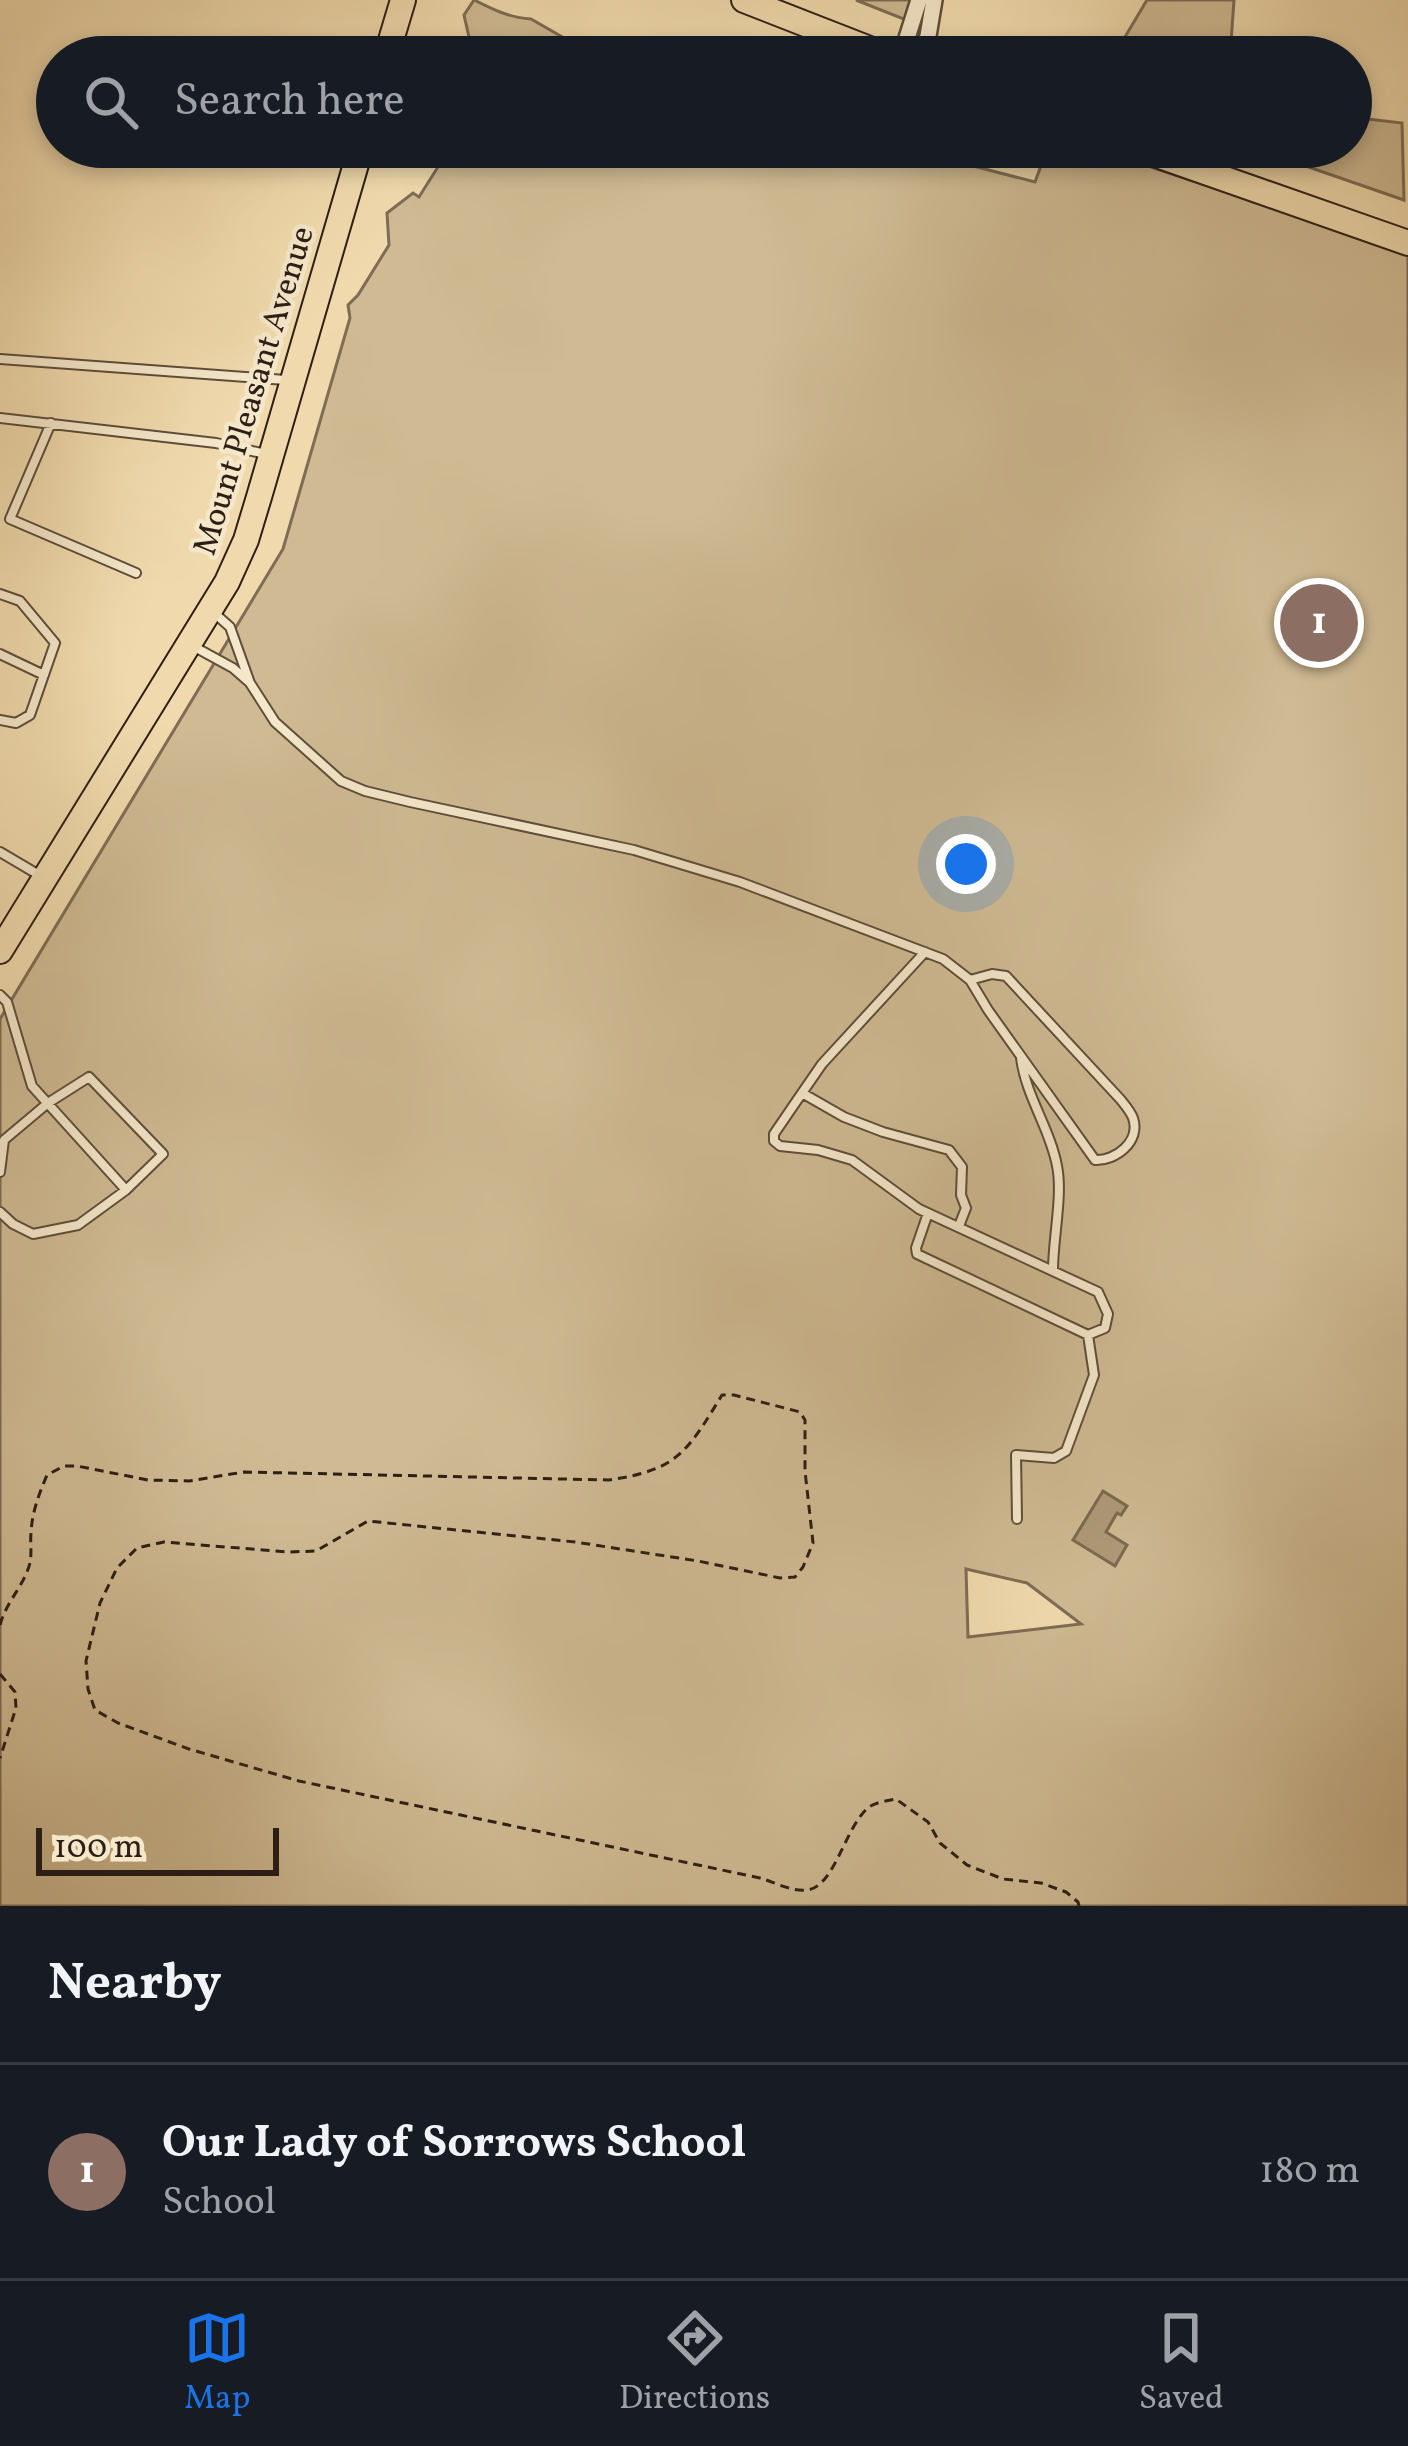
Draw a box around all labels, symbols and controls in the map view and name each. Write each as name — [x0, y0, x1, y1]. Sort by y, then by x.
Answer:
search box — [36, 36, 1372, 168]
icon: search — [78, 69, 144, 135]
text: Search here — [174, 71, 405, 134]
street label: Mount Pleasant Avenue — [184, 221, 328, 561]
pin: 1 — [1280, 578, 1358, 668]
your location — [936, 834, 996, 894]
scale bar — [36, 1822, 279, 1875]
text: 100 m — [54, 1826, 143, 1872]
text: Nearby — [48, 1949, 222, 2020]
text: Our Lady of Sorrows School — [162, 2113, 746, 2176]
text: 1 — [79, 2145, 95, 2199]
text: 180 m — [1259, 2145, 1360, 2199]
text: School — [162, 2176, 276, 2230]
tab: Map — [184, 2305, 250, 2423]
tab: Directions — [619, 2305, 770, 2423]
tab: Saved — [1139, 2305, 1224, 2423]

